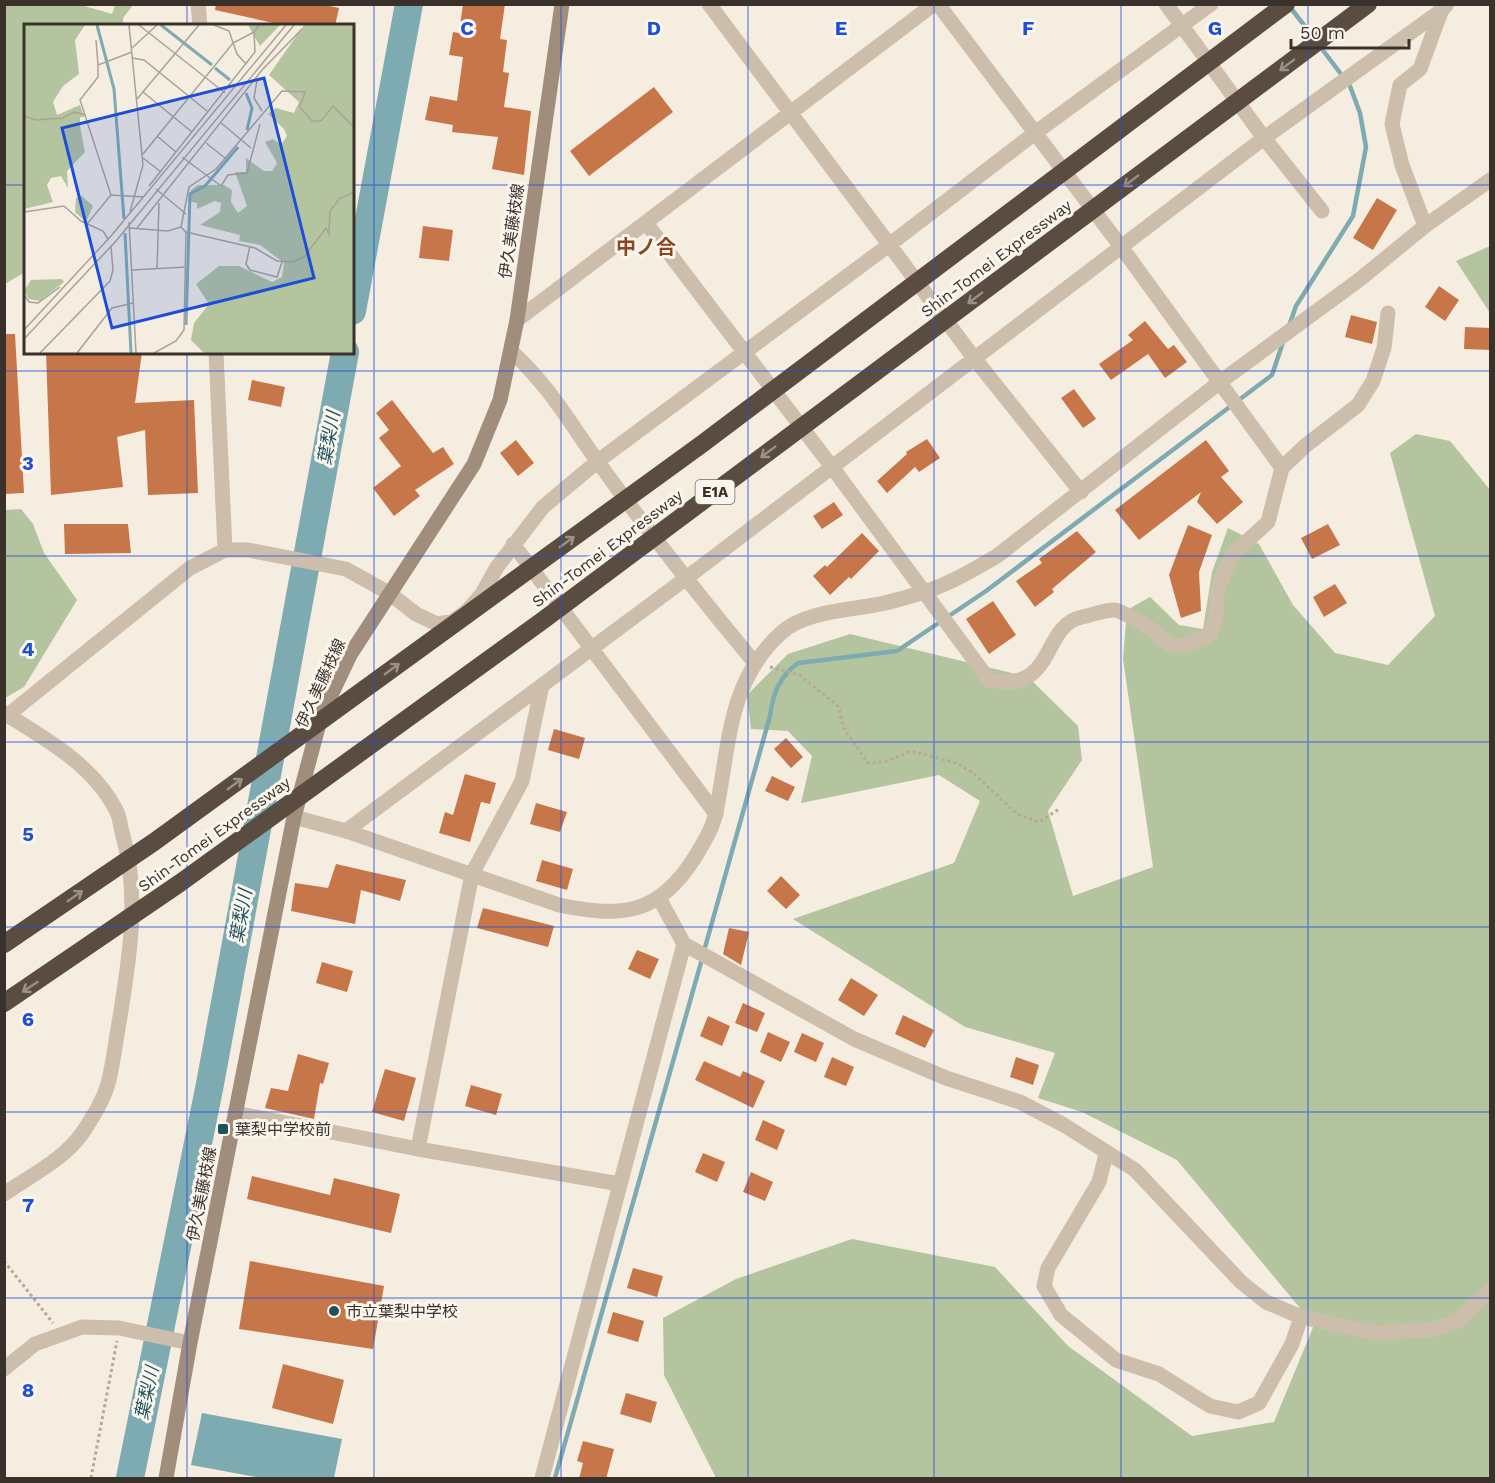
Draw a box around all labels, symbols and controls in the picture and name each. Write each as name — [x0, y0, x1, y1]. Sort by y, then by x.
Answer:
scale bar — [1291, 12, 1410, 50]
text: C — [460, 16, 474, 40]
text: D — [647, 16, 661, 40]
text: E — [835, 16, 847, 40]
text: F — [1022, 16, 1034, 40]
text: G — [1208, 16, 1222, 40]
text: 50 m — [1300, 22, 1345, 43]
inset map — [24, 24, 354, 354]
one-way arrow — [1279, 58, 1295, 71]
one-way arrow — [1123, 175, 1139, 188]
street label: 伊久美藤枝線 — [495, 182, 528, 280]
street label: Shin-Tomei Expressway — [917, 195, 1076, 321]
district label: 中ノ合 — [616, 235, 676, 259]
one-way arrow — [967, 292, 983, 304]
water label: 葉梨川 — [313, 408, 344, 466]
one-way arrow — [760, 446, 776, 459]
text: 3 — [22, 451, 34, 475]
road number: E1A — [696, 480, 734, 504]
street label: Shin-Tomei Expressway — [528, 485, 687, 611]
one-way arrow — [559, 536, 575, 548]
street label: 伊久美藤枝線 — [292, 636, 349, 731]
text: 4 — [22, 637, 35, 661]
one-way arrow — [384, 663, 400, 675]
street label: Shin-Tomei Expressway — [135, 772, 295, 896]
one-way arrow — [226, 777, 242, 790]
text: 5 — [22, 822, 34, 846]
water label: 葉梨川 — [225, 886, 256, 944]
one-way arrow — [67, 890, 83, 902]
one-way arrow — [22, 981, 39, 993]
text: 6 — [22, 1007, 34, 1031]
place label: 葉梨中学校前 — [235, 1120, 331, 1139]
marker: 葉梨中学校前 — [216, 1122, 230, 1136]
street label: 伊久美藤枝線 — [183, 1145, 220, 1243]
text: 7 — [22, 1193, 34, 1217]
place label: 市立葉梨中学校 — [346, 1302, 458, 1321]
marker: 市立葉梨中学校 — [327, 1304, 341, 1318]
water label: 葉梨川 — [131, 1362, 163, 1421]
text: 8 — [22, 1378, 34, 1402]

